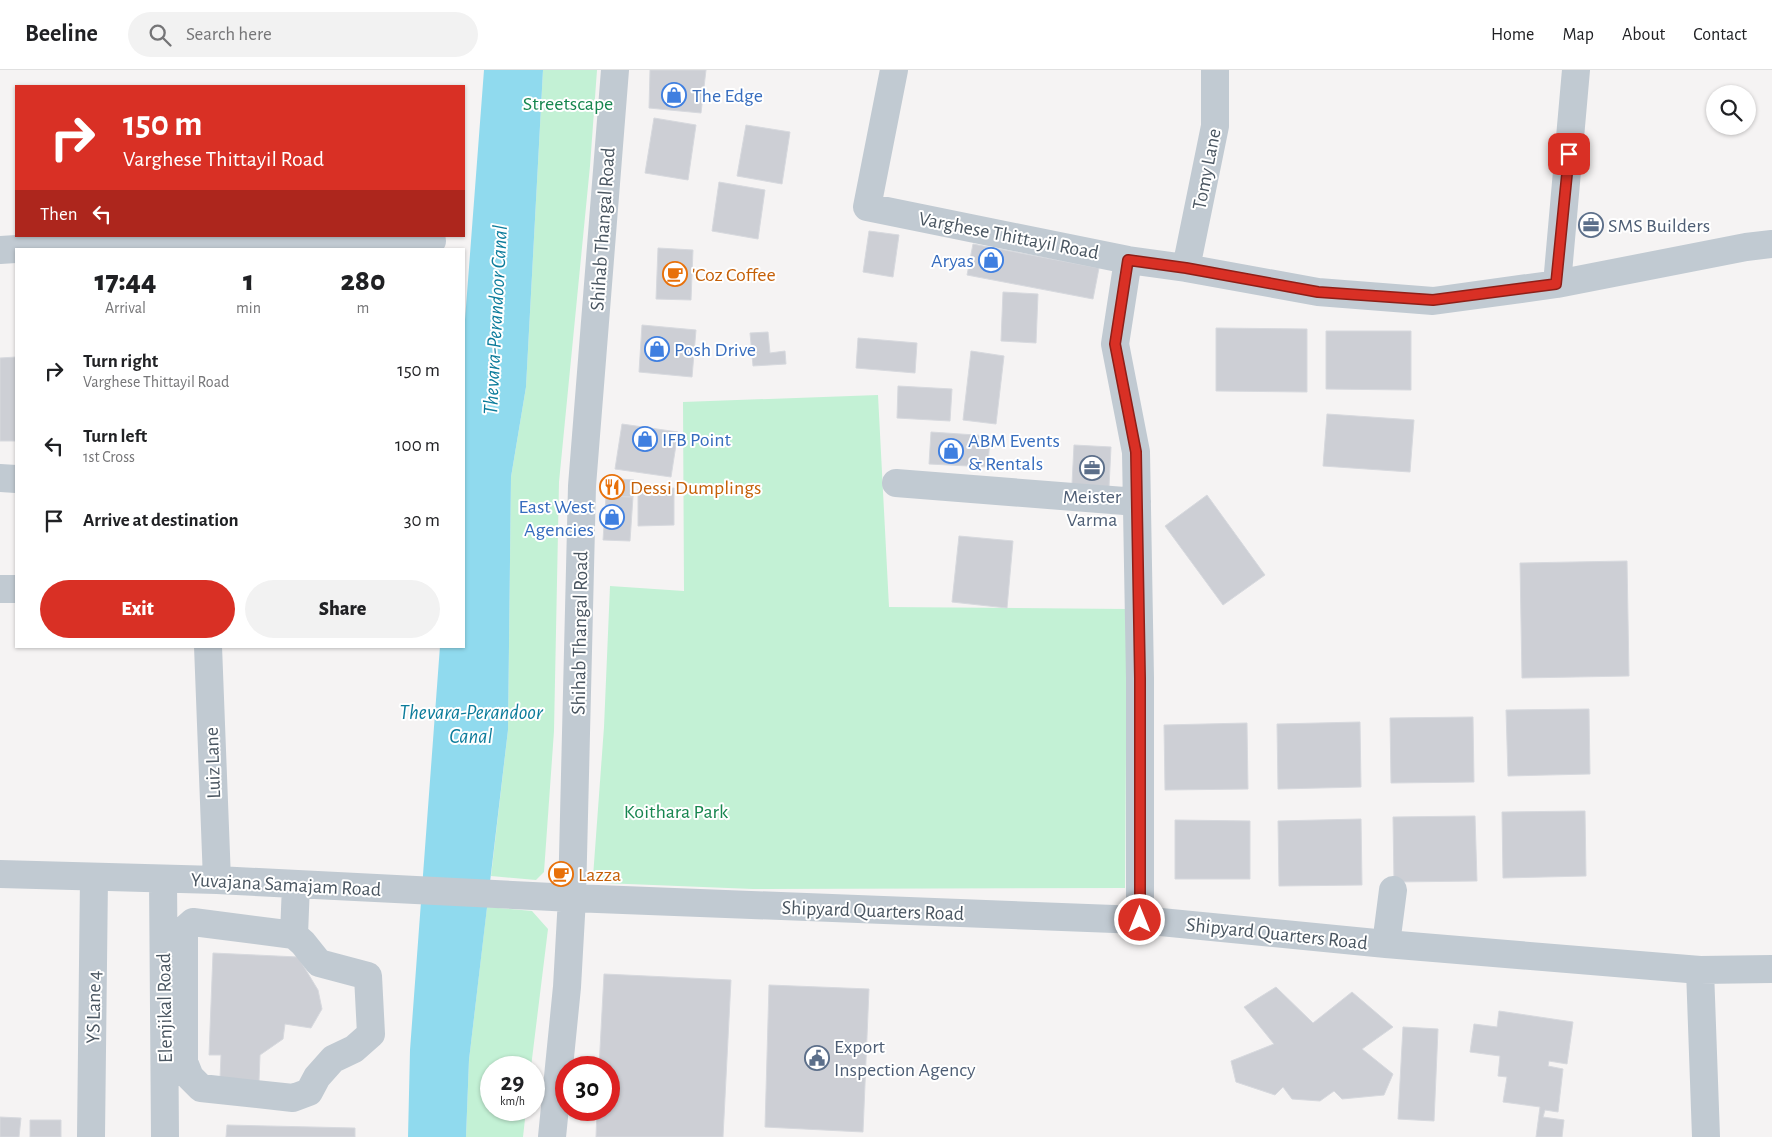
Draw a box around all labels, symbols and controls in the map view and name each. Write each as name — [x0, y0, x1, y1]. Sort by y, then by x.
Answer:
search box — [128, 12, 478, 57]
icon: search — [146, 21, 174, 49]
text: Beeline — [25, 22, 98, 46]
text: Search here — [186, 25, 272, 44]
text: Home — [1491, 26, 1534, 44]
text: Map — [1562, 26, 1594, 44]
text: About — [1622, 26, 1665, 44]
text: Contact — [1693, 26, 1747, 44]
shop icon: The Edge — [661, 82, 687, 108]
map controls — [1706, 85, 1756, 135]
button: search — [1706, 85, 1756, 135]
place label: The Edge — [692, 86, 763, 106]
park label: Streetscape — [523, 94, 613, 114]
icon: right — [40, 105, 105, 170]
text: 150 m — [123, 107, 203, 142]
street label: Tomy Lane — [1189, 127, 1225, 212]
pin — [1548, 133, 1590, 175]
icon: arrive — [1555, 140, 1583, 168]
street label: Shihab Thangal Road — [587, 147, 619, 311]
text: Varghese Thittayil Road — [123, 148, 324, 170]
icon: left — [88, 200, 116, 228]
text: Then — [40, 205, 78, 224]
street label: Varghese Thittayil Road — [917, 209, 1101, 263]
office icon: SMS Builders — [1578, 212, 1604, 238]
place label: SMS Builders — [1608, 216, 1710, 236]
water label: Thevara-Perandoor Canal — [480, 225, 511, 416]
shop icon: Aryas — [978, 247, 1004, 273]
place label: Aryas — [931, 251, 974, 271]
cafe icon: 'Coz Coffee — [662, 261, 688, 287]
place label: 'Coz Coffee — [692, 265, 776, 285]
text: 17:44 — [95, 266, 156, 296]
text: 1 — [243, 266, 254, 296]
text: 280 — [340, 266, 385, 296]
text: Arrival — [105, 300, 146, 316]
text: min — [236, 300, 261, 316]
text: m — [357, 300, 369, 316]
shop icon: Posh Drive — [644, 336, 670, 362]
place label: Posh Drive — [674, 340, 756, 360]
text: Turn right — [83, 352, 158, 371]
icon: right — [40, 357, 68, 385]
text: 150 m — [397, 361, 440, 380]
text: Varghese Thittayil Road — [83, 374, 229, 390]
shop icon: IFB Point — [632, 426, 658, 452]
text: Turn left — [83, 427, 147, 446]
place label: IFB Point — [662, 430, 732, 450]
place label: ABM Events & Rentals — [968, 431, 1060, 474]
icon: left — [40, 432, 68, 460]
text: 100 m — [395, 436, 440, 455]
shop icon: ABM Events & Rentals — [938, 438, 964, 464]
text: 1st Cross — [83, 449, 135, 465]
office icon: Meister Varma — [1079, 455, 1105, 481]
restaurant icon: Dessi Dumplings — [599, 474, 625, 500]
place label: Dessi Dumplings — [630, 478, 761, 498]
place label: Meister Varma — [1063, 487, 1122, 530]
place label: East West Agencies — [518, 497, 595, 540]
shop icon: East West Agencies — [599, 504, 625, 530]
icon: arrive — [40, 507, 68, 535]
text: Arrive at destination — [83, 511, 239, 530]
text: 30 m — [404, 511, 440, 530]
street label: Shihab Thangal Road — [569, 551, 591, 715]
button: Exit — [40, 580, 235, 638]
button: Share — [245, 580, 440, 638]
water label: Thevara-Perandoor Canal — [399, 702, 544, 747]
street label: Luiz Lane — [202, 727, 224, 799]
park label: Koithara Park — [624, 802, 728, 822]
cafe icon: Lazza — [548, 861, 574, 887]
place label: Lazza — [578, 865, 621, 885]
street label: Yuvajana Samajam Road — [190, 870, 382, 900]
position arrow — [1113, 893, 1165, 945]
street label: Shipyard Quarters Road — [781, 898, 965, 924]
street label: Shipyard Quarters Road — [1185, 915, 1369, 953]
street label: Elenjikal Road — [154, 953, 176, 1063]
street label: YS Lane 4 — [83, 970, 105, 1044]
place label: Export Inspection Agency — [834, 1037, 976, 1080]
public building icon: Export Inspection Agency — [804, 1045, 830, 1071]
speed limit sign: 30 — [555, 1056, 620, 1121]
text: 29 — [501, 1070, 524, 1095]
text: km/h — [500, 1095, 525, 1107]

